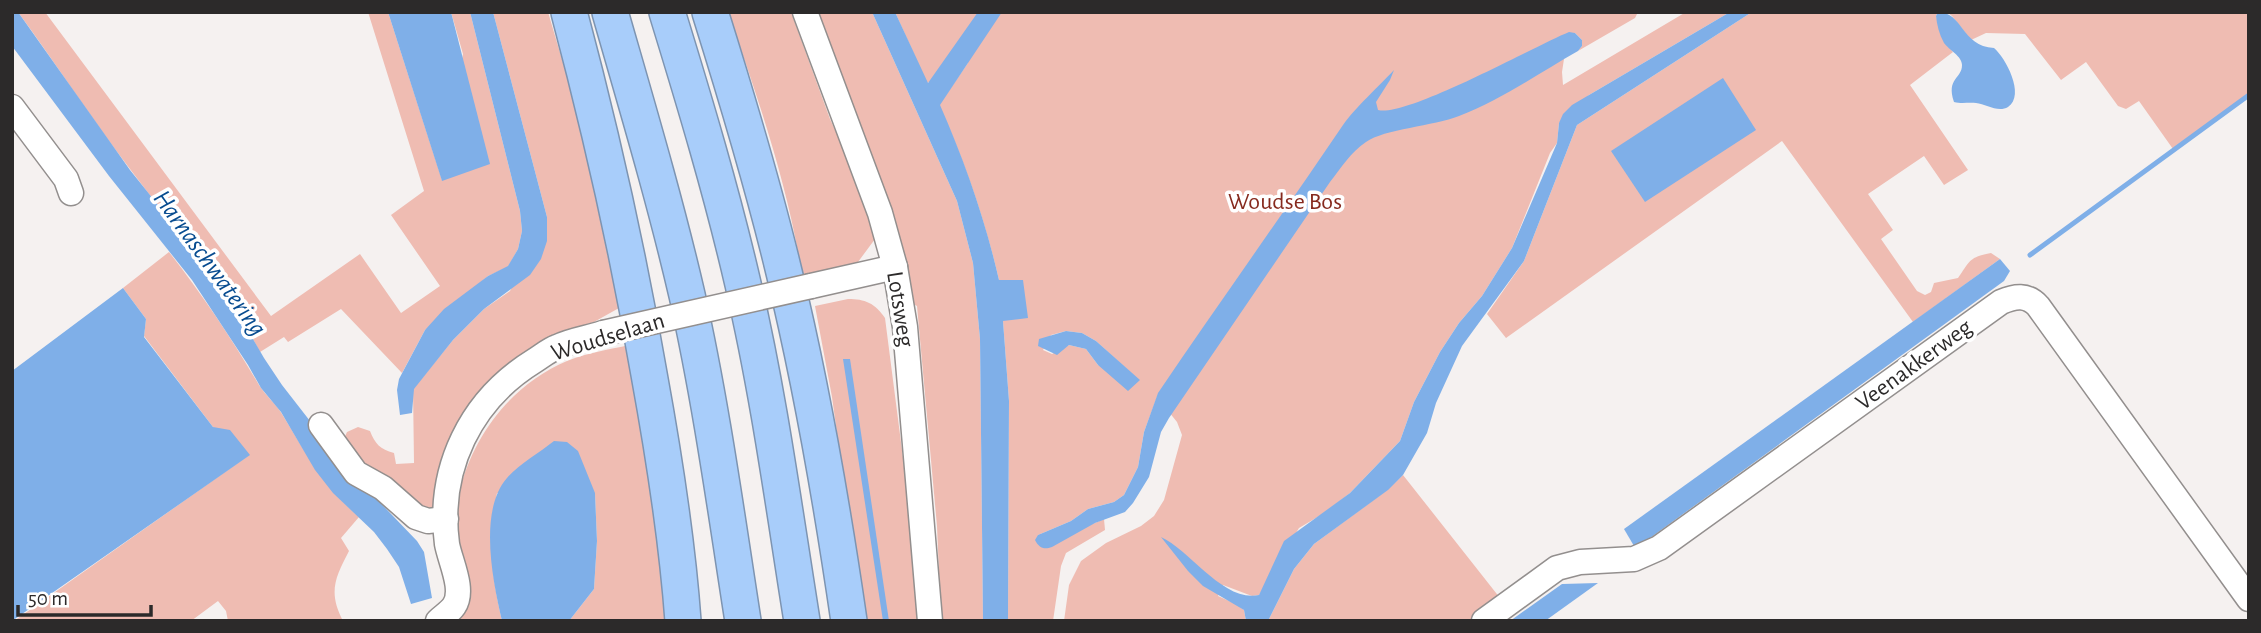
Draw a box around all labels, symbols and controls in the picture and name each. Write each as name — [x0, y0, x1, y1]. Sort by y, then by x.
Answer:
water label: Harnaschwatering — [149, 185, 271, 341]
park label: Woudse Bos — [1228, 190, 1342, 214]
street label: Lotsweg — [882, 269, 918, 349]
street label: Woudselaan — [549, 308, 667, 366]
street label: Veenakkerweg — [1852, 315, 1977, 415]
scale bar — [18, 574, 150, 618]
text: 50 m — [28, 588, 68, 609]

